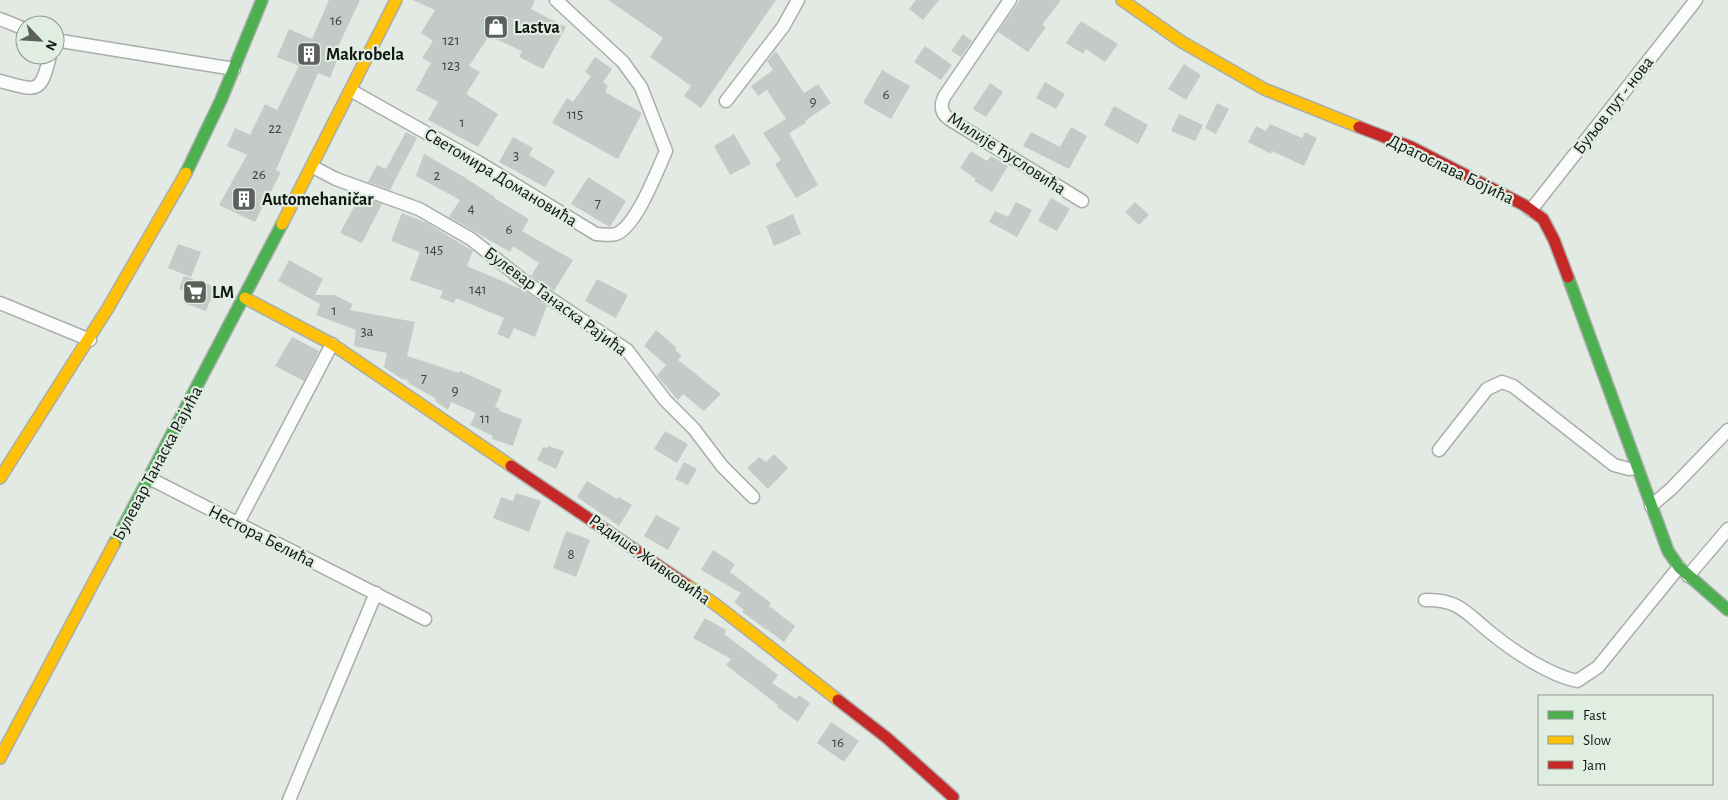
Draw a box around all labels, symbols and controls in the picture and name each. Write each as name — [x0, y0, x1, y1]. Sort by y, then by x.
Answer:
house number: 16 — [330, 13, 342, 28]
shop icon: Lastva — [483, 14, 509, 40]
north arrow — [15, 15, 65, 65]
place label: Lastva — [514, 19, 560, 37]
house number: 121 — [442, 33, 460, 48]
text: N — [42, 38, 59, 52]
building icon: Makrobela — [296, 41, 322, 67]
place label: Makrobela — [326, 46, 404, 64]
street label: Буљов пут - нова — [1570, 53, 1657, 158]
house number: 123 — [442, 58, 460, 73]
house number: 6 — [882, 87, 890, 102]
house number: 9 — [809, 94, 817, 109]
house number: 115 — [567, 107, 583, 122]
street label: Милије Ћусловића — [944, 109, 1069, 199]
house number: 1 — [459, 115, 465, 130]
house number: 22 — [268, 121, 282, 136]
street label: Светомира Домановића — [421, 125, 580, 231]
street label: Драгослава Бојића — [1385, 132, 1516, 208]
house number: 3 — [513, 148, 519, 163]
house number: 26 — [252, 167, 266, 182]
house number: 2 — [434, 168, 441, 183]
building icon: Automehaničar — [231, 186, 257, 212]
place label: Automehaničar — [262, 191, 374, 209]
house number: 7 — [595, 196, 601, 211]
house number: 4 — [467, 201, 475, 216]
house number: 6 — [505, 222, 513, 237]
house number: 145 — [425, 242, 443, 257]
street label: Булевар Танаска Рајића — [481, 244, 630, 360]
supermarket icon: LM — [182, 279, 208, 305]
house number: 141 — [469, 282, 487, 297]
place label: LM — [212, 284, 234, 302]
house number: 1 — [331, 303, 337, 318]
house number: 3a — [360, 324, 374, 339]
house number: 7 — [421, 371, 427, 386]
street label: Булевар Танаска Рајића — [110, 383, 206, 544]
house number: 9 — [451, 383, 459, 398]
house number: 11 — [480, 411, 490, 426]
street label: Нестора Белића — [205, 502, 318, 572]
street label: Радише Живковића — [585, 511, 713, 608]
house number: 8 — [567, 547, 575, 562]
legend — [1538, 695, 1713, 785]
text: Fast — [1583, 708, 1607, 723]
text: Slow — [1583, 733, 1611, 748]
house number: 16 — [832, 735, 844, 750]
text: Jam — [1583, 758, 1606, 773]

